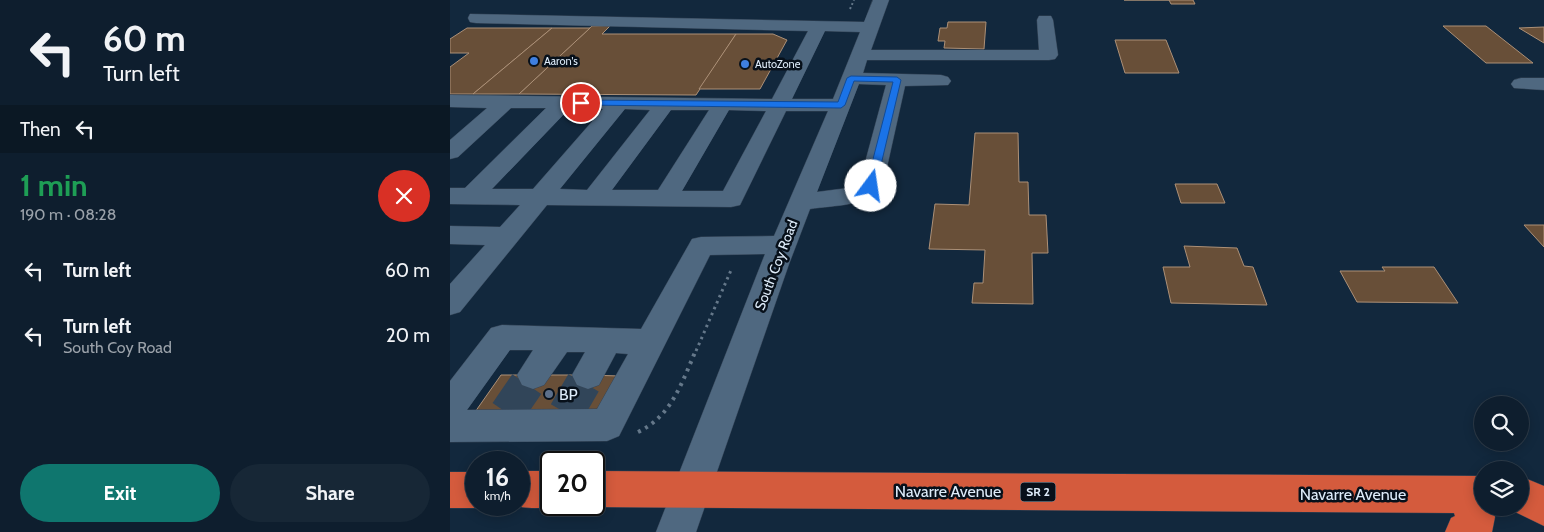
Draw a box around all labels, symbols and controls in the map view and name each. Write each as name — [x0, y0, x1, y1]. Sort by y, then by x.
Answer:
text: 60 m — [103, 17, 186, 60]
icon: left — [20, 20, 85, 85]
place label: Aaron's — [544, 54, 578, 68]
marker: Aaron's — [528, 55, 540, 67]
place label: AutoZone — [755, 57, 801, 71]
marker: AutoZone — [739, 58, 751, 70]
text: Turn left — [103, 60, 180, 87]
pin — [560, 82, 602, 124]
icon: arrive — [567, 89, 595, 117]
icon: left — [71, 115, 99, 143]
text: Then — [20, 118, 61, 141]
position arrow — [844, 159, 896, 211]
text: 1 min — [20, 167, 88, 204]
button: close — [378, 170, 430, 222]
text: 190 m · 08:28 — [20, 205, 116, 224]
street label: South Coy Road — [751, 217, 801, 313]
icon: left — [20, 257, 48, 285]
text: Turn left — [63, 259, 131, 282]
text: 60 m — [385, 259, 430, 282]
text: Turn left — [63, 315, 131, 338]
icon: left — [20, 322, 48, 350]
text: 20 m — [386, 324, 430, 347]
text: South Coy Road — [63, 338, 172, 357]
place label: BP — [559, 385, 578, 404]
marker: BP — [543, 388, 555, 400]
map controls — [1474, 396, 1529, 516]
button: search — [1474, 396, 1529, 451]
speed limit sign: 20 — [540, 451, 605, 516]
button: layers — [1474, 461, 1529, 516]
text: 16 — [486, 462, 509, 492]
button: Exit — [20, 464, 220, 522]
button: Share — [230, 464, 430, 522]
street label: Navarre Avenue — [895, 482, 1001, 501]
road number: SR 2 — [1020, 482, 1056, 502]
street label: Navarre Avenue — [1300, 485, 1406, 504]
text: km/h — [484, 488, 511, 503]

